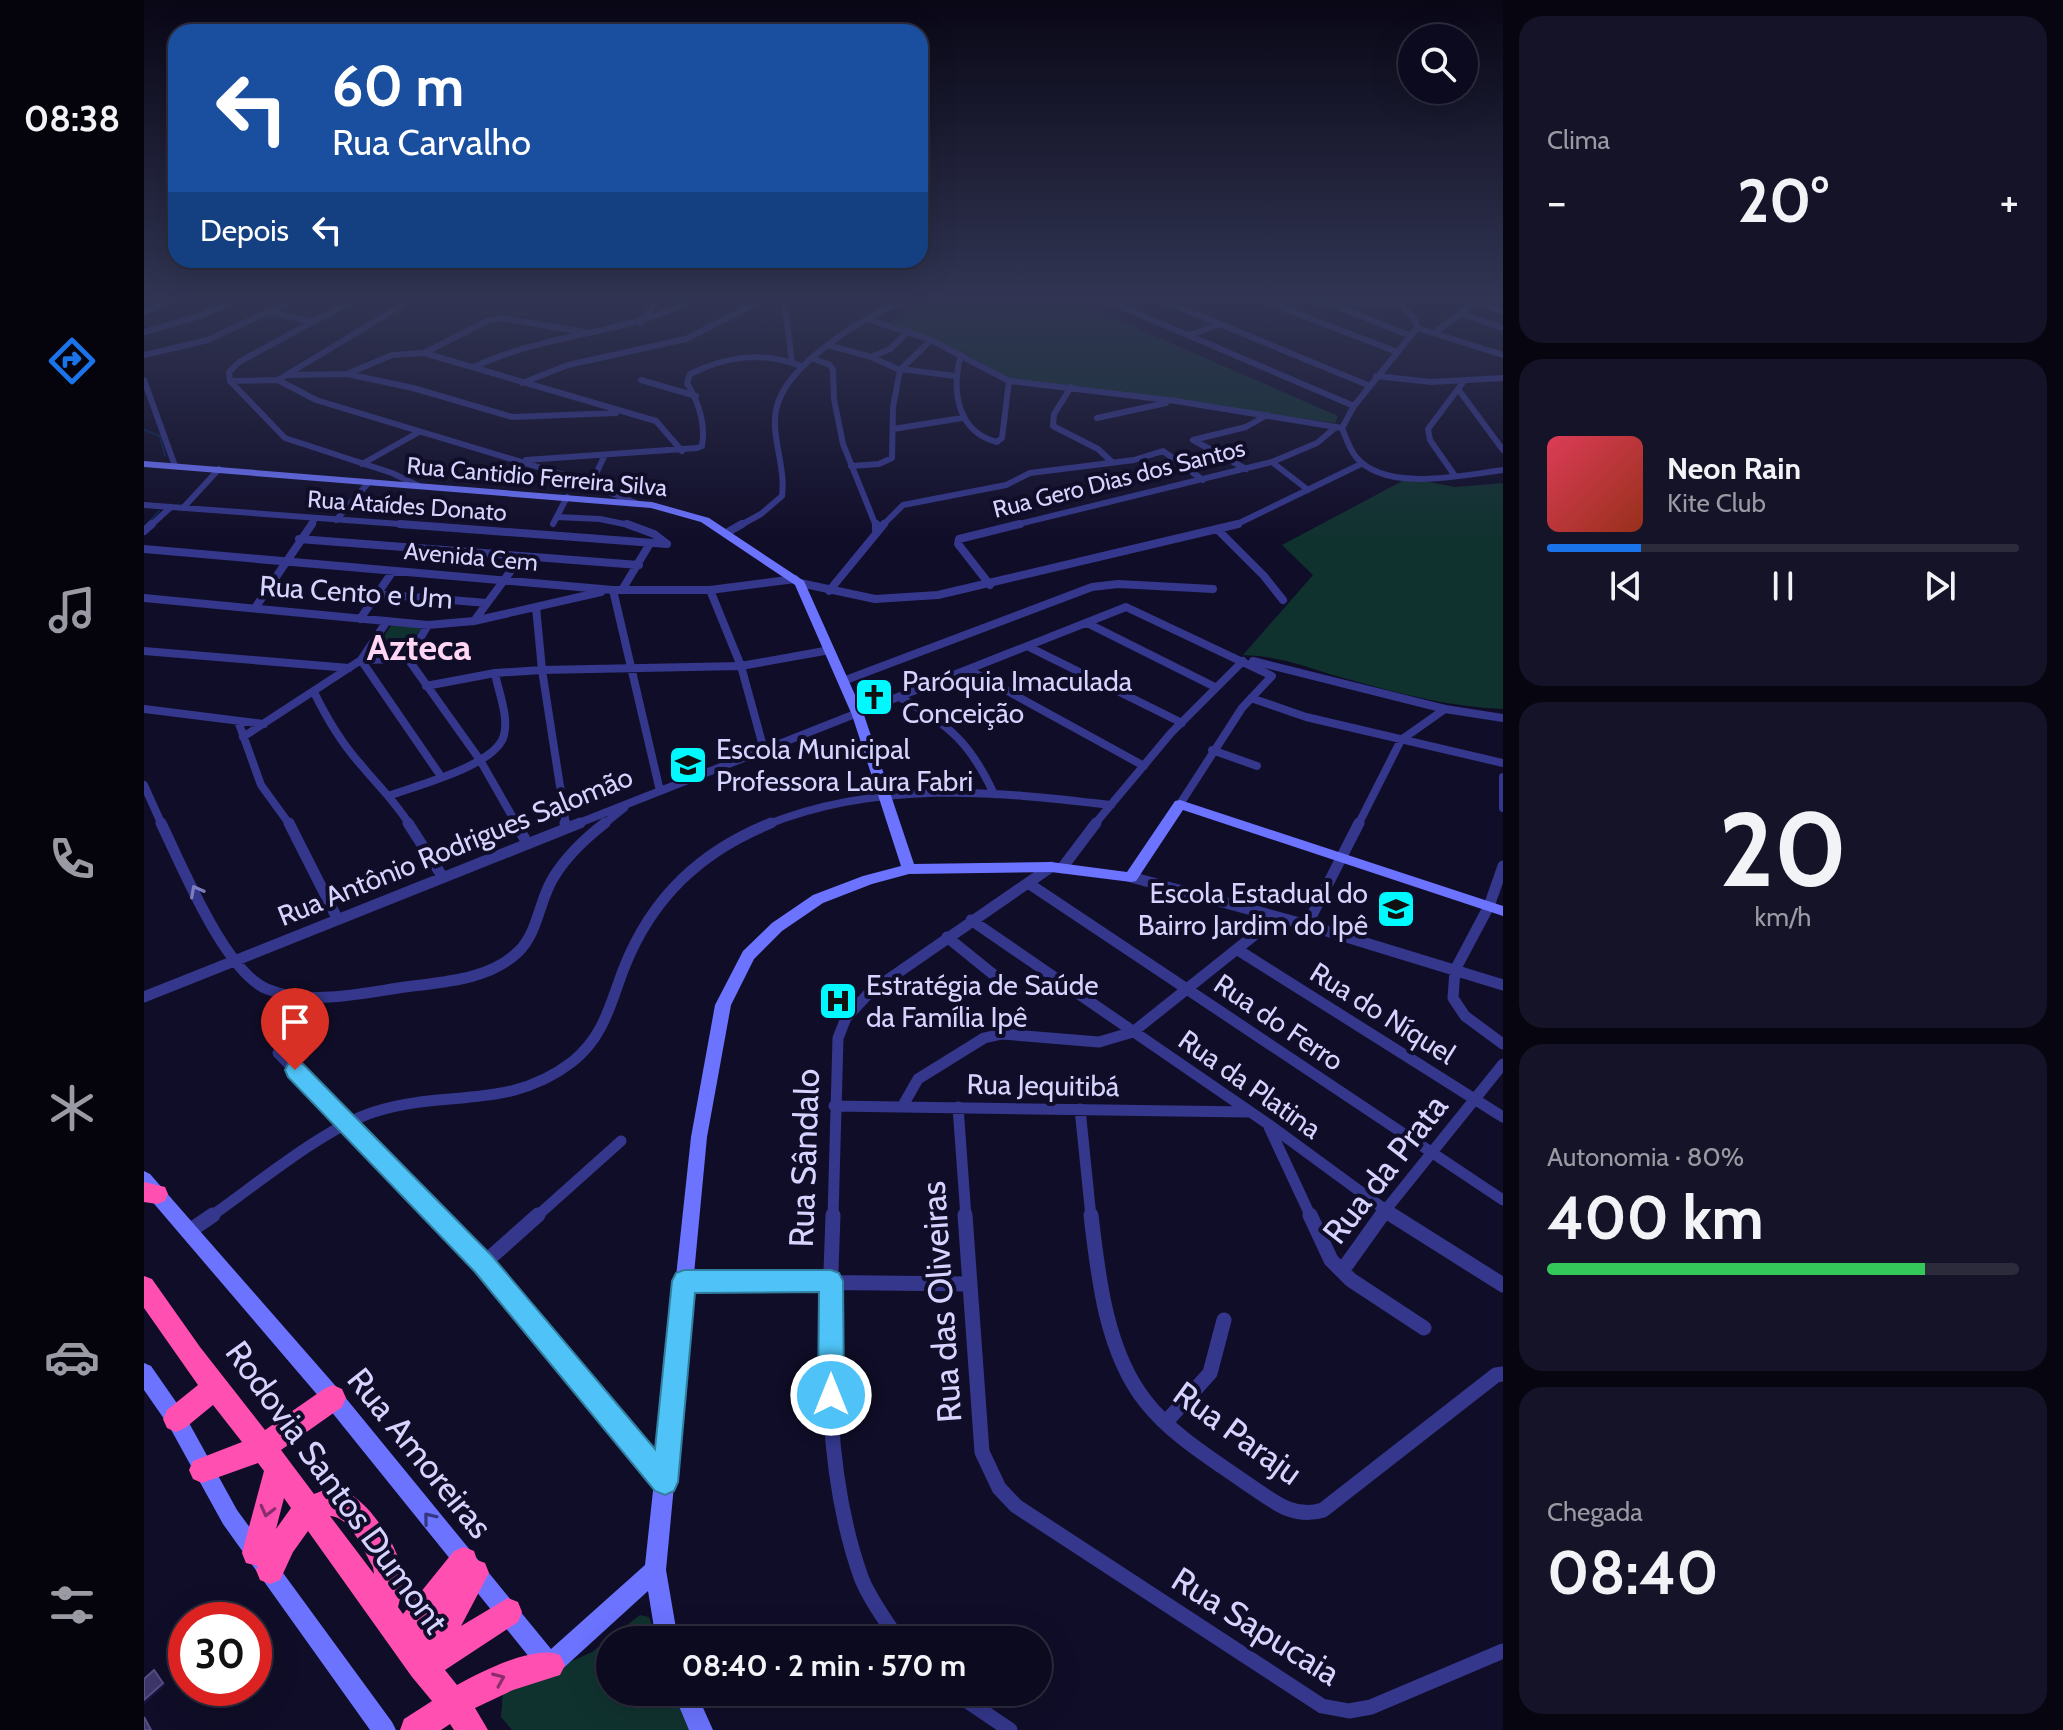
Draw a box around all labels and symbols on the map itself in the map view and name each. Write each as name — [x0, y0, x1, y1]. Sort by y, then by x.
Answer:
street label: Rua Gero Dias dos Santos — [990, 433, 1248, 524]
street label: Rua Cantidio Ferreira Silva — [406, 451, 669, 502]
street label: Rua Ataídes Donato — [306, 484, 508, 527]
street label: Avenida Cem — [403, 536, 539, 577]
street label: Rua Cento e Um — [258, 568, 454, 616]
district label: Azteca — [367, 625, 471, 669]
place label: Paróquia Imaculada Conceição — [902, 664, 1133, 730]
church icon: Paróquia Imaculada Conceição — [853, 676, 895, 718]
place label: Escola Municipal Professora Laura Fabri — [716, 732, 973, 798]
school or university icon: Escola Municipal Professora Laura Fabri — [667, 744, 709, 786]
street label: Rua Antônio Rodrigues Salomão — [273, 759, 637, 933]
place label: Escola Estadual do Bairro Jardim do Ipê — [1138, 876, 1368, 942]
one-way arrow — [190, 885, 205, 900]
school or university icon: Escola Estadual do Bairro Jardim do Ipê — [1375, 888, 1417, 930]
street label: Rua do Níquel — [1304, 955, 1462, 1071]
street label: Rua do Ferro — [1208, 966, 1350, 1078]
place label: Estratégia de Saúde da Família Ipê — [866, 968, 1099, 1034]
hospital icon: Estratégia de Saúde da Família Ipê — [817, 980, 859, 1022]
pin — [261, 988, 329, 1070]
street label: Rua da Platina — [1172, 1022, 1328, 1146]
street label: Rua Jequitibá — [966, 1067, 1120, 1103]
street label: Rua Sândalo — [780, 1068, 828, 1248]
street label: Rua da Prata — [1314, 1085, 1457, 1252]
street label: Rua das Oliveiras — [912, 1180, 970, 1424]
street label: Rodovia Santos Dumont — [217, 1332, 457, 1642]
position arrow — [789, 1353, 873, 1437]
street label: Rua Amoreiras — [338, 1359, 502, 1547]
street label: Rua Paraju — [1165, 1372, 1311, 1494]
one-way arrow — [260, 1503, 277, 1517]
one-way arrow — [424, 1513, 439, 1527]
street label: Rua Sapucaia — [1164, 1558, 1348, 1695]
speed limit sign: 30 — [168, 1602, 272, 1706]
one-way arrow — [491, 1672, 505, 1688]

